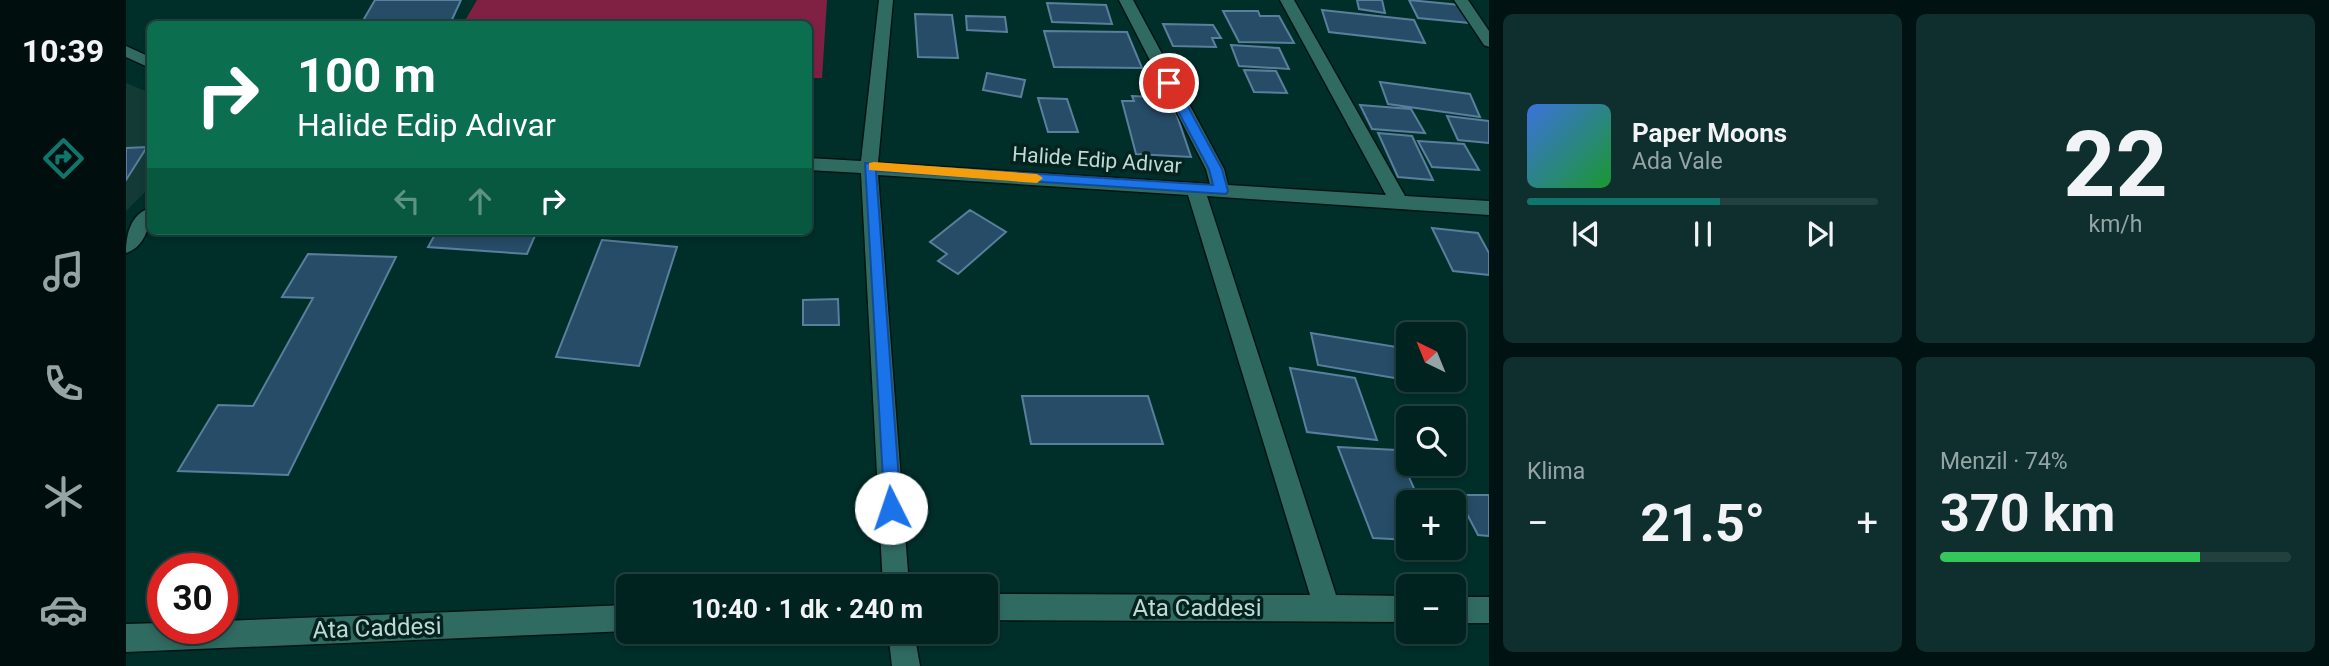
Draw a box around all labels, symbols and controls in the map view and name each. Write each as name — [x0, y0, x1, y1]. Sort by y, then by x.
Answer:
text: 10:39 — [22, 32, 104, 70]
text: 100 m — [297, 47, 436, 104]
icon: right — [182, 49, 273, 140]
pin — [1139, 53, 1199, 113]
icon: arrive — [1150, 64, 1188, 102]
text: Halide Edip Adıvar — [297, 106, 556, 144]
text: 22 — [2063, 112, 2168, 218]
text: Paper Moons — [1632, 118, 1787, 148]
icon: directions — [39, 134, 88, 183]
street label: Halide Edip Adıvar — [1011, 142, 1183, 178]
text: Ada Vale — [1632, 148, 1723, 175]
icon: left — [388, 182, 426, 220]
icon: ahead — [461, 182, 499, 220]
icon: right — [534, 182, 572, 220]
text: km/h — [2089, 211, 2143, 238]
icon: previous — [1567, 215, 1605, 253]
icon: pause — [1684, 215, 1722, 253]
icon: next — [1801, 215, 1839, 253]
icon: music — [39, 247, 88, 296]
north arrow — [1396, 322, 1466, 392]
map controls — [1396, 322, 1466, 644]
icon: phone — [39, 359, 88, 408]
button: search — [1396, 406, 1466, 476]
text: Menzil · 74% — [1940, 448, 2068, 475]
text: Klima — [1527, 458, 1585, 485]
position arrow — [854, 471, 928, 545]
icon: climate — [39, 472, 88, 521]
text: 370 km — [1940, 483, 2115, 544]
button: + — [1396, 490, 1466, 560]
text: 21.5° — [1640, 493, 1765, 554]
text: − — [1527, 501, 1549, 545]
text: + — [1856, 501, 1878, 545]
speed limit sign: 30 — [147, 553, 238, 644]
button: − — [1396, 574, 1466, 644]
icon: car — [39, 585, 88, 634]
text: 10:40 · 1 dk · 240 m — [691, 594, 923, 624]
street label: Ata Caddesi — [1132, 594, 1262, 622]
street label: Ata Caddesi — [312, 612, 442, 644]

